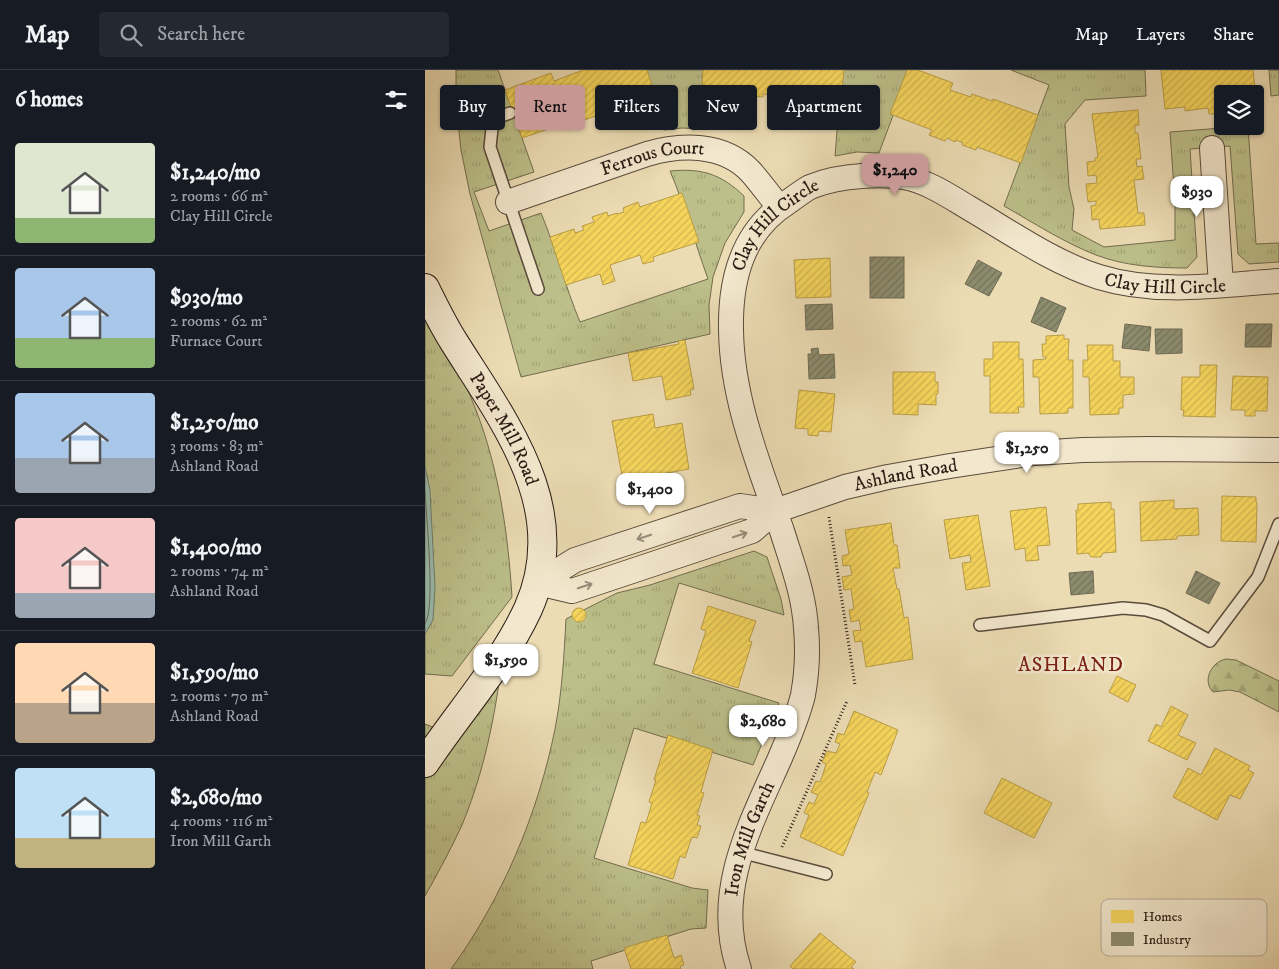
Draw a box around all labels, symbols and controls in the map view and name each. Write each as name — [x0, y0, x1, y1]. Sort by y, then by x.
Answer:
search box — [99, 12, 449, 57]
text: Map — [25, 20, 69, 50]
icon: search — [117, 21, 145, 49]
text: Search here — [157, 23, 245, 46]
text: Map — [1075, 24, 1108, 46]
text: Layers — [1136, 24, 1185, 46]
text: Share — [1213, 24, 1254, 46]
chip: Buy — [440, 85, 505, 130]
chip: Rent — [515, 85, 585, 130]
chip: Filters — [595, 85, 678, 130]
chip: New — [688, 85, 757, 130]
chip: Apartment — [767, 85, 880, 130]
map controls — [1214, 85, 1264, 135]
button: layers — [1214, 85, 1264, 135]
icon: filters — [382, 86, 410, 114]
text: 6 homes — [15, 87, 83, 113]
street label: Ferrous Court — [598, 136, 706, 181]
pin: $1,240 — [854, 154, 936, 196]
text: $1,240/mo — [170, 160, 260, 186]
text: $1,240 — [873, 160, 917, 180]
icon: home — [55, 163, 115, 223]
street label: Clay Hill Circle — [727, 173, 822, 274]
pin: $930 — [1167, 176, 1227, 218]
text: $930 — [1181, 182, 1213, 202]
text: 2 rooms · 66 m² — [170, 186, 268, 206]
text: Clay Hill Circle — [170, 206, 273, 226]
street label: Clay Hill Circle — [1102, 268, 1227, 299]
text: $930/mo — [170, 285, 243, 311]
icon: home — [55, 288, 115, 348]
text: 2 rooms · 62 m² — [170, 311, 267, 331]
text: Furnace Court — [170, 331, 262, 351]
street label: Paper Mill Road — [465, 368, 544, 489]
text: $1,250/mo — [170, 410, 258, 436]
icon: home — [55, 413, 115, 473]
pin: $1,250 — [986, 432, 1068, 474]
text: 3 rooms · 83 m² — [170, 436, 263, 456]
text: $1,250 — [1005, 438, 1049, 458]
street label: Ashland Road — [851, 453, 959, 496]
text: Ashland Road — [170, 456, 258, 476]
pin: $1,400 — [609, 472, 691, 515]
text: $1,400 — [627, 479, 673, 499]
one-way arrow — [731, 530, 747, 540]
one-way arrow — [637, 533, 653, 542]
text: $1,400/mo — [170, 535, 262, 561]
icon: home — [55, 538, 115, 598]
text: 2 rooms · 74 m² — [170, 561, 268, 581]
text: Ashland Road — [170, 581, 258, 601]
one-way arrow — [577, 581, 593, 591]
pin: $1,590 — [465, 644, 547, 686]
text: $1,590 — [484, 650, 528, 670]
district label: ASHLAND — [1018, 653, 1124, 678]
text: $1,590/mo — [170, 660, 258, 686]
icon: home — [55, 663, 115, 723]
text: 2 rooms · 70 m² — [170, 686, 268, 706]
pin: $2,680 — [722, 704, 804, 747]
text: Ashland Road — [170, 706, 258, 726]
text: $2,680 — [740, 711, 786, 731]
street label: Iron Mill Garth — [720, 778, 780, 898]
text: $2,680/mo — [170, 785, 262, 811]
icon: home — [55, 788, 115, 848]
text: 4 rooms · 116 m² — [170, 811, 272, 831]
text: Iron Mill Garth — [170, 831, 271, 851]
legend — [1101, 899, 1267, 956]
text: Homes — [1143, 908, 1183, 926]
text: Industry — [1143, 931, 1191, 949]

